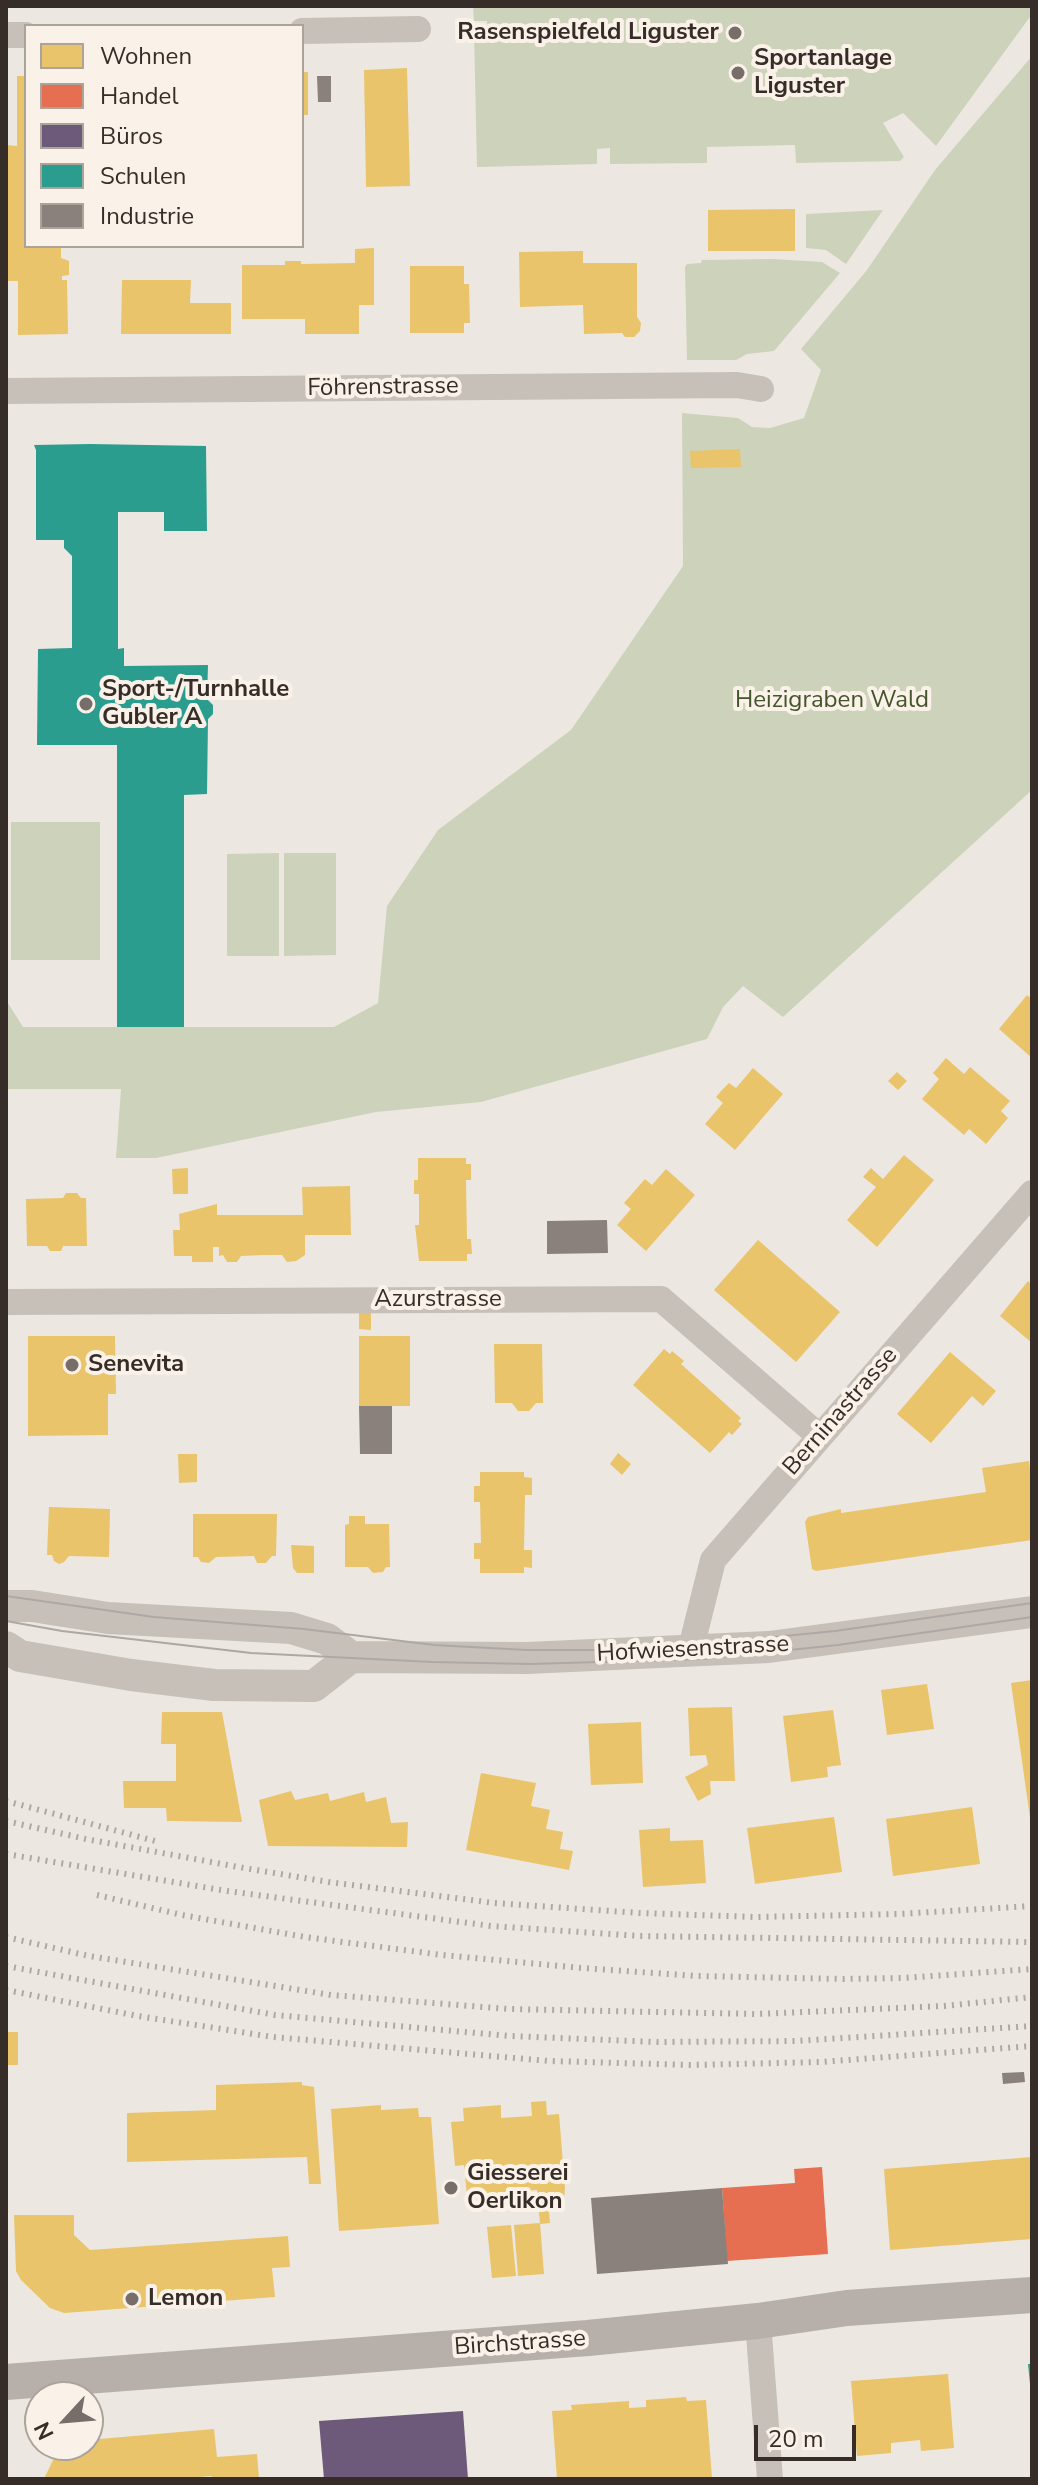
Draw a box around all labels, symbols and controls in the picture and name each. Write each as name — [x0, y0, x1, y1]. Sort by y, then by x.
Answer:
place label: Rasenspielfeld Liguster — [457, 19, 719, 47]
legend — [24, 24, 304, 248]
marker: Rasenspielfeld Liguster — [726, 24, 744, 42]
text: Wohnen — [100, 40, 192, 72]
place label: Sportanlage Liguster — [754, 45, 892, 101]
marker: Sportanlage Liguster — [729, 64, 747, 82]
text: Handel — [100, 80, 178, 112]
text: Büros — [100, 120, 163, 152]
text: Schulen — [100, 160, 186, 192]
text: Industrie — [100, 200, 194, 232]
street label: Föhrenstrasse — [307, 372, 459, 404]
place label: Sport-/Turnhalle Gubler A — [102, 676, 289, 732]
park label: Heizigraben Wald — [735, 687, 929, 715]
marker: Sport-/Turnhalle Gubler A — [77, 695, 95, 713]
street label: Azurstrasse — [374, 1286, 502, 1314]
street label: Berninastrasse — [778, 1342, 904, 1482]
place label: Senevita — [88, 1351, 184, 1379]
marker: Senevita — [63, 1356, 81, 1374]
street label: Hofwiesenstrasse — [596, 1631, 790, 1669]
place label: Giesserei Oerlikon — [467, 2160, 569, 2216]
marker: Giesserei Oerlikon — [442, 2179, 460, 2197]
place label: Lemon — [148, 2285, 223, 2313]
marker: Lemon — [123, 2290, 141, 2308]
street label: Birchstrasse — [453, 2325, 587, 2363]
north arrow — [24, 2381, 104, 2461]
scale bar — [758, 2409, 860, 2459]
text: N — [27, 2417, 61, 2445]
text: 20 m — [768, 2423, 824, 2455]

